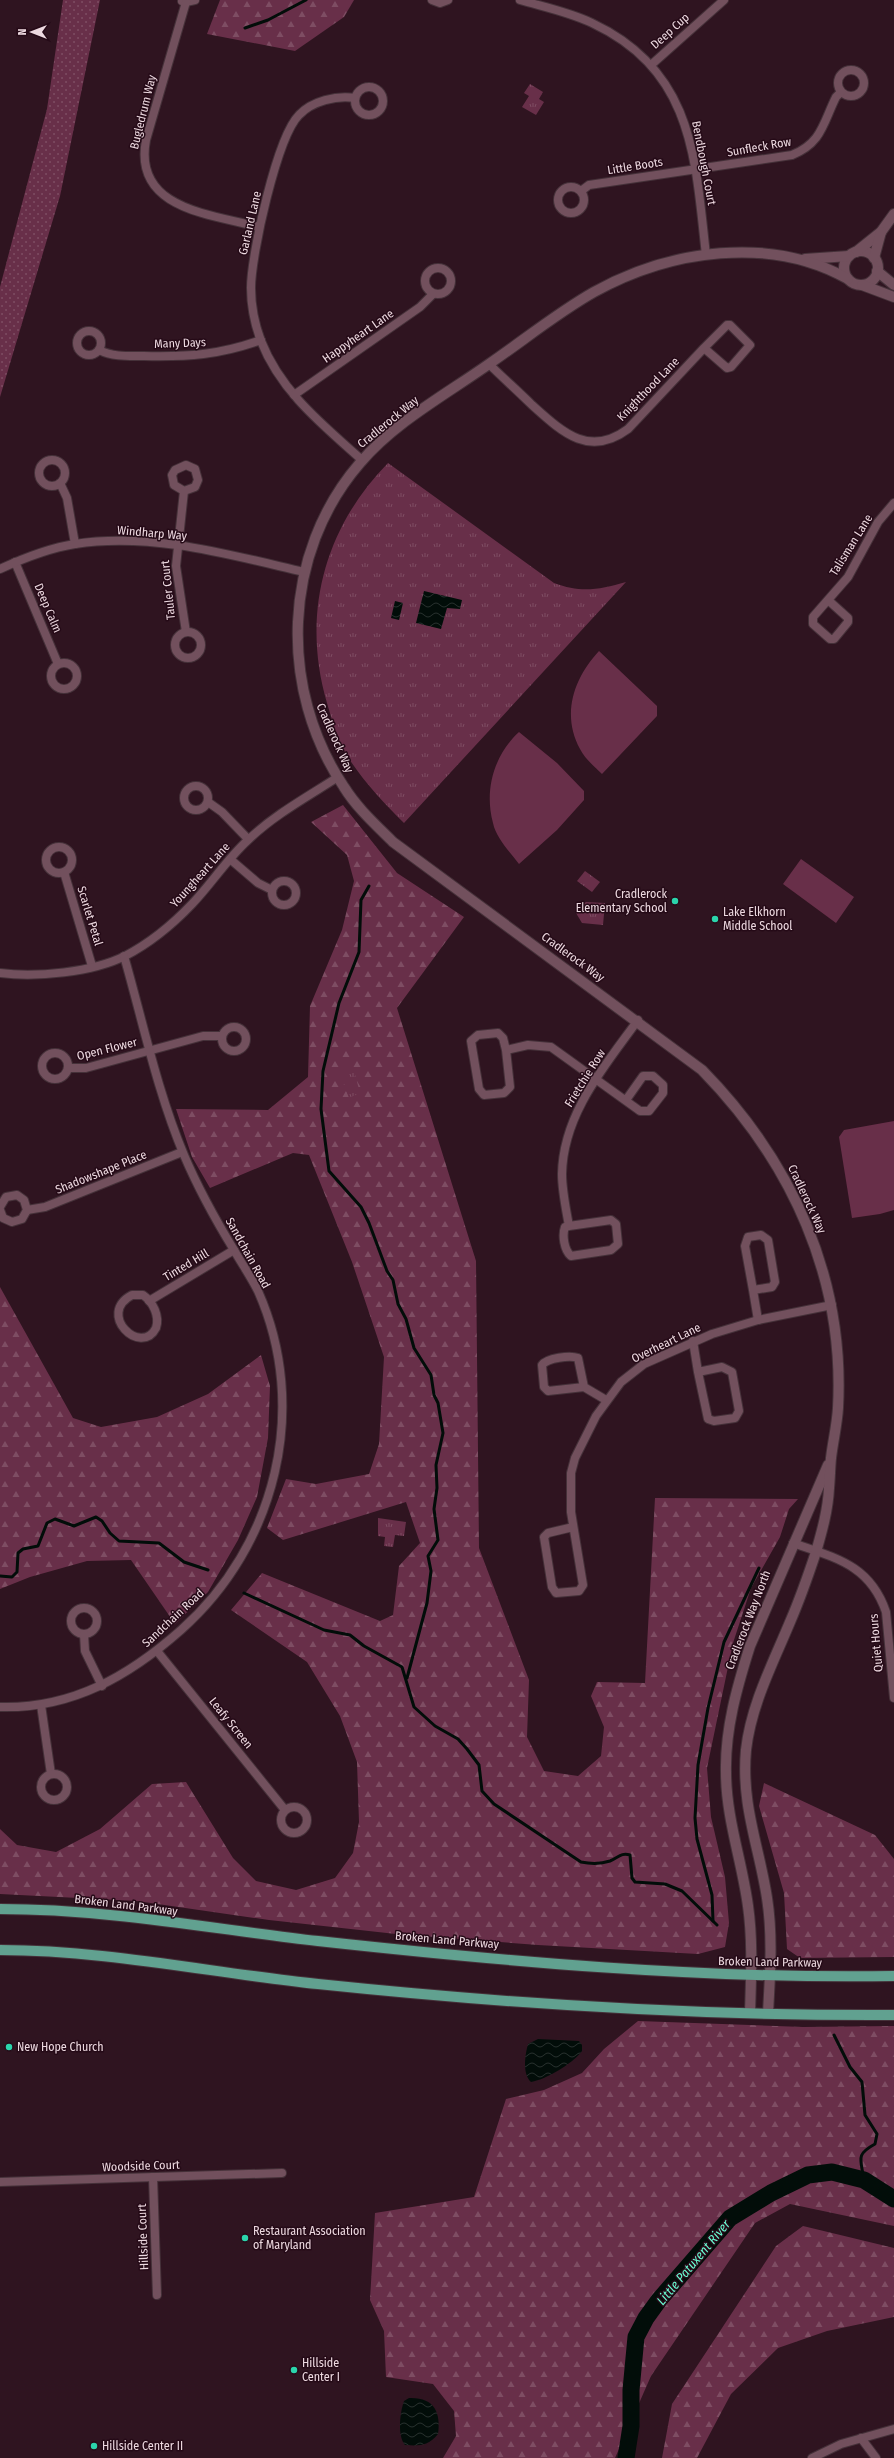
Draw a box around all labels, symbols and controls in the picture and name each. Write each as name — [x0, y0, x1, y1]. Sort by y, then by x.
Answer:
street label: Deep Cup — [648, 10, 692, 52]
north arrow — [12, 12, 52, 52]
text: N — [16, 29, 29, 35]
street label: Bugledrum Way — [127, 73, 159, 151]
street label: Bendbough Court — [689, 120, 719, 206]
street label: Sunfleck Row — [726, 134, 792, 160]
street label: Little Boots — [606, 155, 664, 177]
street label: Garland Lane — [236, 190, 264, 256]
street label: Happyheart Lane — [320, 306, 396, 366]
street label: Many Days — [154, 335, 206, 351]
street label: Knighthood Lane — [614, 354, 682, 424]
street label: Cradlerock Way — [355, 393, 422, 451]
street label: Talisman Lane — [827, 512, 875, 578]
street label: Windharp Way — [116, 523, 188, 543]
street label: Tauler Court — [158, 560, 178, 620]
street label: Deep Calm — [31, 581, 65, 635]
street label: Cradlerock Way — [313, 701, 357, 775]
street label: Youngheart Lane — [167, 840, 233, 910]
street label: Scarlet Petal — [74, 885, 106, 947]
place label: Cradlerock Elementary School — [576, 887, 667, 915]
marker: Cradlerock Elementary School — [670, 896, 680, 906]
place label: Lake Elkhorn Middle School — [723, 905, 792, 933]
marker: Lake Elkhorn Middle School — [710, 914, 720, 924]
street label: Cradlerock Way — [539, 929, 608, 985]
street label: Open Flower — [75, 1035, 139, 1063]
street label: Frietchie Row — [562, 1046, 608, 1109]
street label: Shadowshape Place — [53, 1147, 149, 1197]
street label: Cradlerock Way — [785, 1162, 829, 1236]
street label: Sandchain Road — [223, 1215, 273, 1291]
street label: Tinted Hill — [161, 1246, 211, 1284]
street label: Overheart Lane — [629, 1320, 703, 1366]
street label: Cradlerock Way North — [723, 1568, 773, 1672]
street label: Sandchain Road — [139, 1586, 207, 1650]
street label: Quiet Hours — [866, 1613, 886, 1673]
street label: Leafy Screen — [206, 1695, 256, 1751]
street label: Broken Land Parkway — [74, 1892, 179, 1918]
street label: Broken Land Parkway — [395, 1928, 500, 1952]
street label: Broken Land Parkway — [718, 1954, 823, 1970]
place label: New Hope Church — [17, 2040, 104, 2054]
marker: New Hope Church — [4, 2042, 14, 2052]
street label: Woodside Court — [102, 2158, 180, 2174]
street label: Hillside Court — [135, 2203, 151, 2270]
water label: Little Patuxent River — [653, 2216, 734, 2308]
place label: Restaurant Association of Maryland — [253, 2224, 366, 2252]
marker: Restaurant Association of Maryland — [240, 2233, 250, 2243]
place label: Hillside Center I — [302, 2356, 340, 2384]
marker: Hillside Center I — [289, 2365, 299, 2375]
place label: Hillside Center II — [102, 2439, 183, 2453]
marker: Hillside Center II — [89, 2441, 99, 2451]

